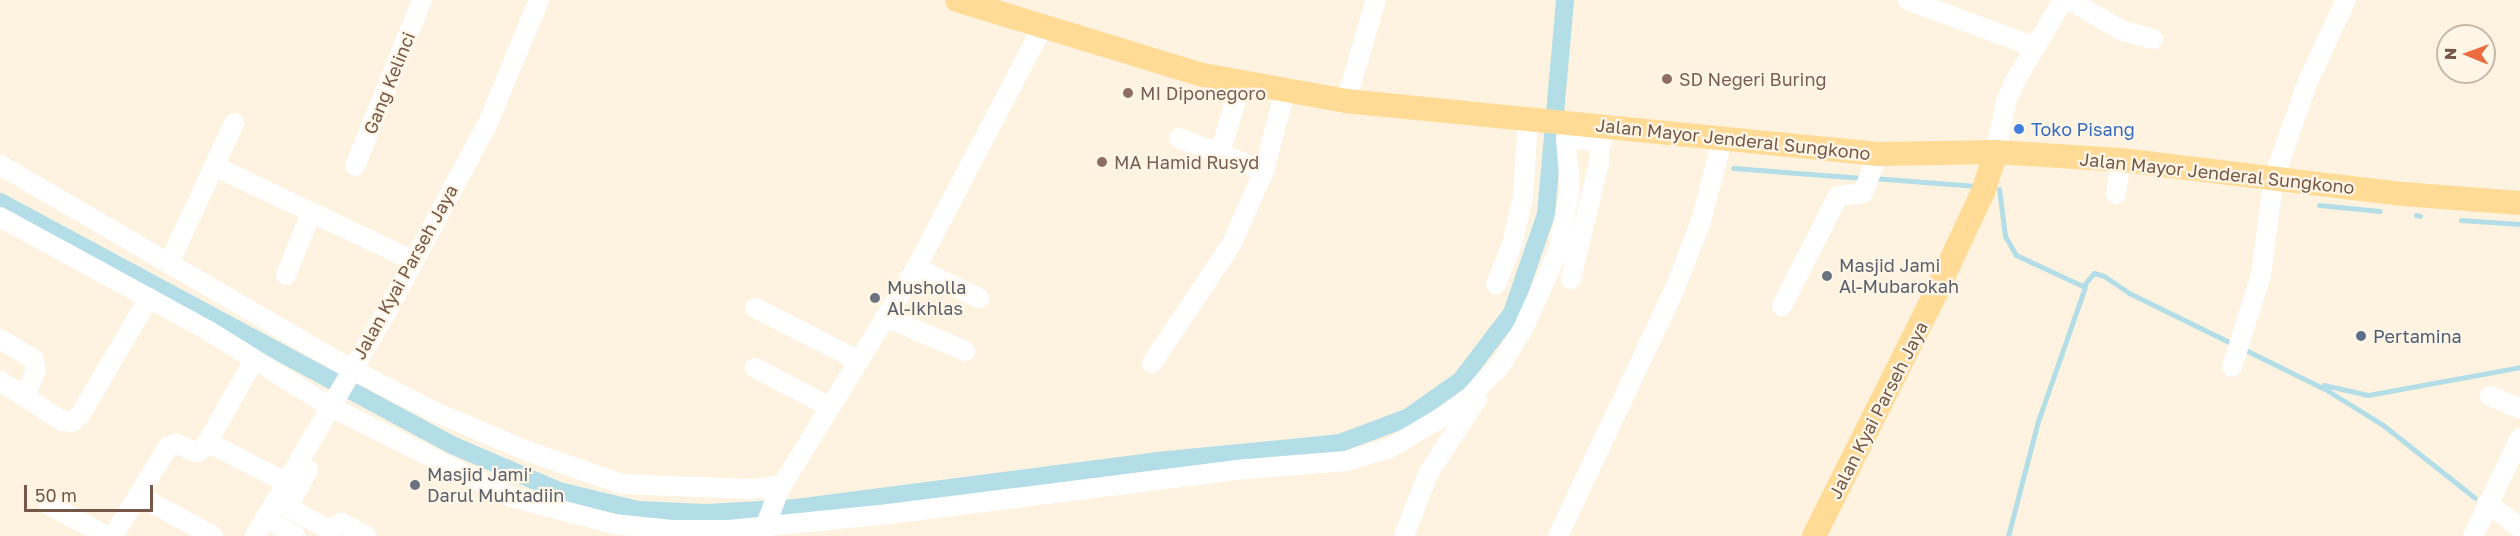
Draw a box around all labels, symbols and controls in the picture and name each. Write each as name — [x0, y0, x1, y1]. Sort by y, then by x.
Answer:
north arrow — [2436, 24, 2496, 84]
street label: Gang Kelinci — [359, 29, 419, 137]
text: N — [2440, 47, 2460, 60]
place label: SD Negeri Buring — [1679, 68, 1827, 90]
marker: SD Negeri Buring — [1660, 72, 1674, 86]
place label: MI Diponegoro — [1140, 82, 1266, 104]
marker: MI Diponegoro — [1121, 86, 1135, 100]
street label: Jalan Mayor Jenderal Sungkono — [1594, 114, 1872, 164]
place label: Toko Pisang — [2031, 118, 2135, 140]
marker: Toko Pisang — [2012, 122, 2026, 136]
street label: Jalan Mayor Jenderal Sungkono — [2078, 148, 2356, 198]
place label: MA Hamid Rusyd — [1114, 151, 1259, 173]
marker: MA Hamid Rusyd — [1095, 155, 1109, 169]
street label: Jalan Kyai Parseh Jaya — [348, 181, 462, 363]
place label: Masjid Jami Al-Mubarokah — [1839, 255, 1959, 298]
marker: Masjid Jami Al-Mubarokah — [1820, 269, 1834, 283]
place label: Musholla Al-Ikhlas — [887, 277, 966, 320]
marker: Musholla Al-Ikhlas — [868, 291, 882, 305]
street label: Jalan Kyai Parseh Jaya — [1824, 318, 1932, 502]
place label: Pertamina — [2373, 325, 2462, 347]
marker: Pertamina — [2354, 329, 2368, 343]
place label: Masjid Jami' Darul Muhtadiin — [427, 464, 564, 506]
scale bar — [27, 473, 156, 511]
marker: Masjid Jami' Darul Muhtadiin — [408, 478, 422, 492]
text: 50 m — [35, 484, 77, 506]

